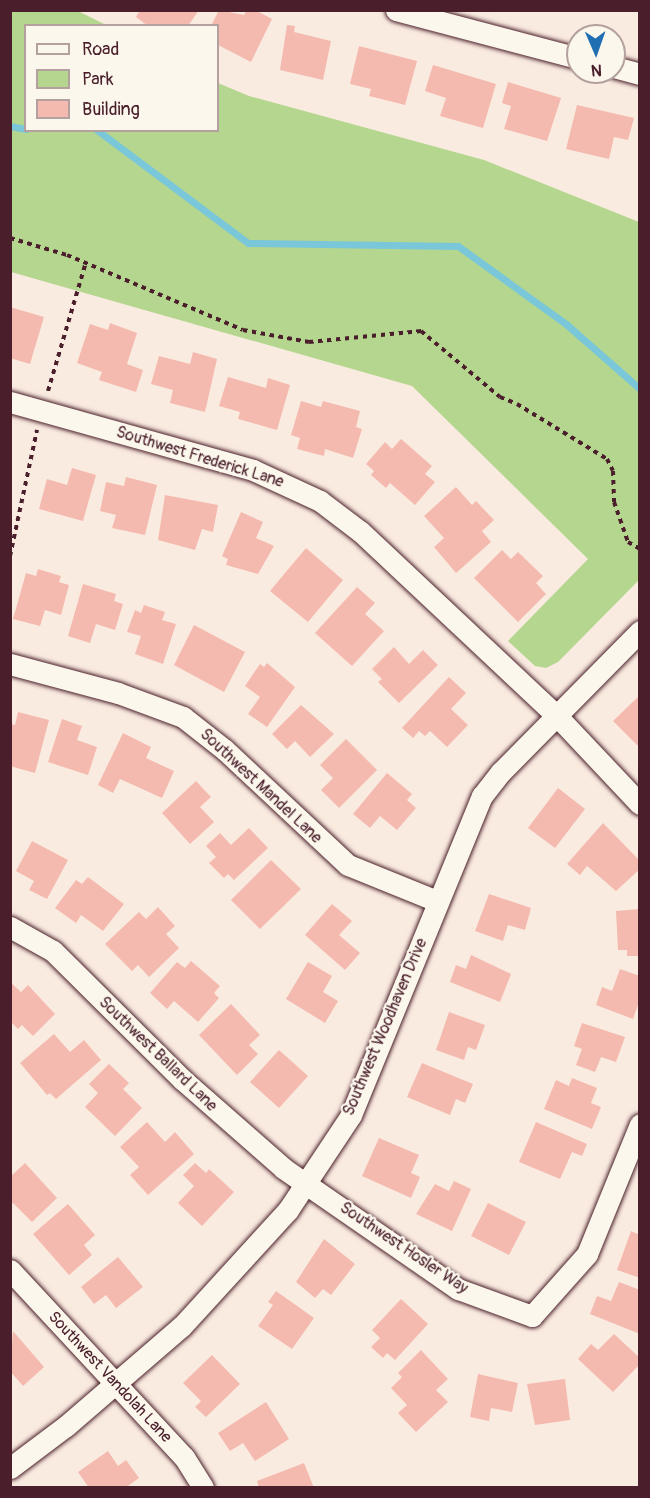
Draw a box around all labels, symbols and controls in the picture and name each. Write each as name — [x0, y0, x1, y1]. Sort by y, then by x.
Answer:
legend — [24, 24, 219, 132]
north arrow — [566, 24, 626, 84]
text: Road — [82, 38, 119, 61]
text: N — [591, 60, 602, 80]
text: Park — [82, 68, 114, 91]
text: Building — [82, 98, 140, 121]
street label: Southwest Frederick Lane — [114, 422, 286, 492]
street label: Southwest Mandel Lane — [196, 725, 326, 847]
street label: Southwest Woodhaven Drive — [339, 935, 431, 1119]
street label: Southwest Ballard Lane — [95, 993, 221, 1115]
street label: Southwest Hosler Way — [336, 1198, 472, 1298]
street label: Southwest Vandolah Lane — [44, 1307, 176, 1447]

